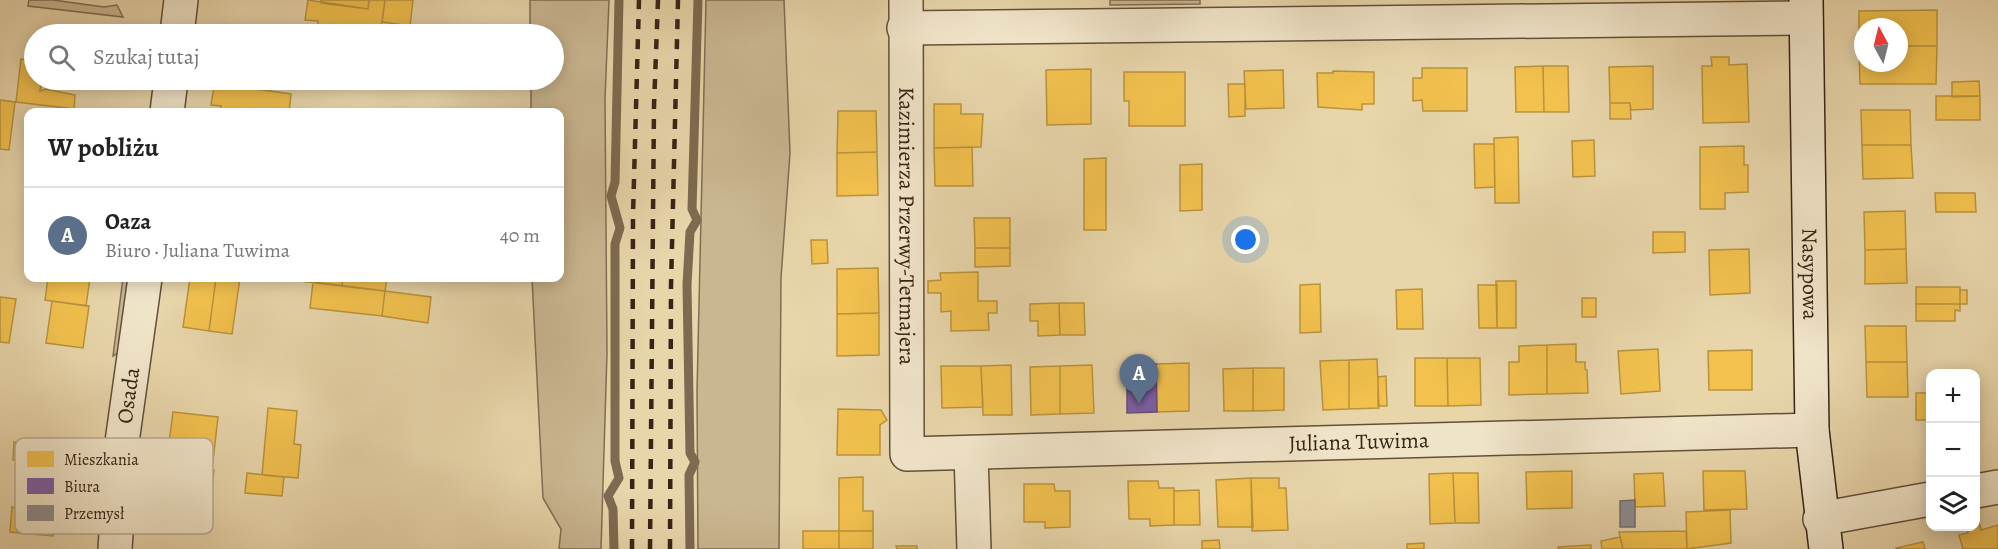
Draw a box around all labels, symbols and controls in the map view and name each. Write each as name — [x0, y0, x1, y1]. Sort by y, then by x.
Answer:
north arrow — [1854, 18, 1908, 72]
search box — [24, 24, 564, 90]
icon: search — [45, 41, 78, 74]
text: Szukaj tutaj — [93, 42, 199, 72]
street label: Kazimierza Przerwy-Tetmajera — [891, 87, 922, 366]
text: W pobliżu — [48, 130, 159, 165]
text: Oaza — [105, 207, 151, 237]
text: A — [61, 222, 74, 249]
text: 40 m — [500, 222, 540, 249]
your location — [1231, 225, 1260, 254]
street label: Nasypowa — [1794, 228, 1825, 321]
text: Biuro · Juliana Tuwima — [105, 237, 290, 264]
pin: A — [1120, 354, 1158, 404]
street label: Osada — [110, 365, 147, 426]
map controls — [1926, 369, 1980, 531]
button: + — [1926, 369, 1980, 423]
button: − — [1926, 423, 1980, 477]
street label: Juliana Tuwima — [1288, 425, 1430, 459]
legend — [15, 438, 213, 534]
text: Mieszkania — [64, 449, 139, 471]
text: Biura — [64, 476, 101, 498]
button: layers — [1926, 477, 1980, 531]
text: Przemysł — [64, 503, 125, 525]

